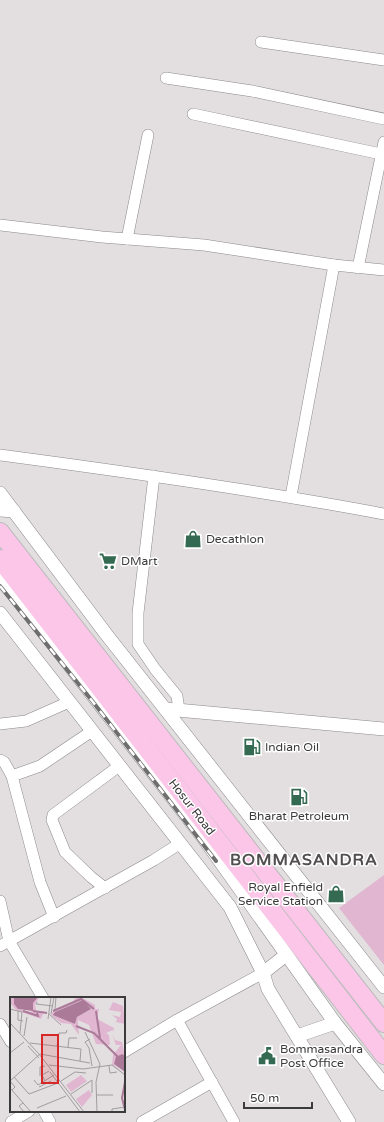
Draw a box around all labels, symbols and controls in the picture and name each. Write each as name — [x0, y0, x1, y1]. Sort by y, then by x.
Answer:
shop icon: Decathlon — [183, 529, 203, 549]
place label: Decathlon — [206, 532, 264, 546]
supermarket icon: DMart — [98, 551, 118, 571]
place label: DMart — [121, 554, 158, 568]
fuel station icon: Indian Oil — [242, 737, 262, 757]
place label: Indian Oil — [265, 740, 319, 754]
street label: Hosur Road — [166, 776, 218, 838]
fuel station icon: Bharat Petroleum — [289, 787, 309, 807]
place label: Bharat Petroleum — [249, 809, 349, 823]
district label: BOMMASANDRA — [230, 850, 378, 870]
place label: Royal Enfield Service Station — [238, 880, 323, 908]
shop icon: Royal Enfield Service Station — [326, 884, 346, 904]
inset map — [10, 997, 125, 1112]
place label: Bommasandra Post Office — [280, 1042, 363, 1070]
public building icon: Bommasandra Post Office — [257, 1046, 277, 1066]
scale bar — [244, 1084, 312, 1110]
text: 50 m — [250, 1091, 279, 1105]

